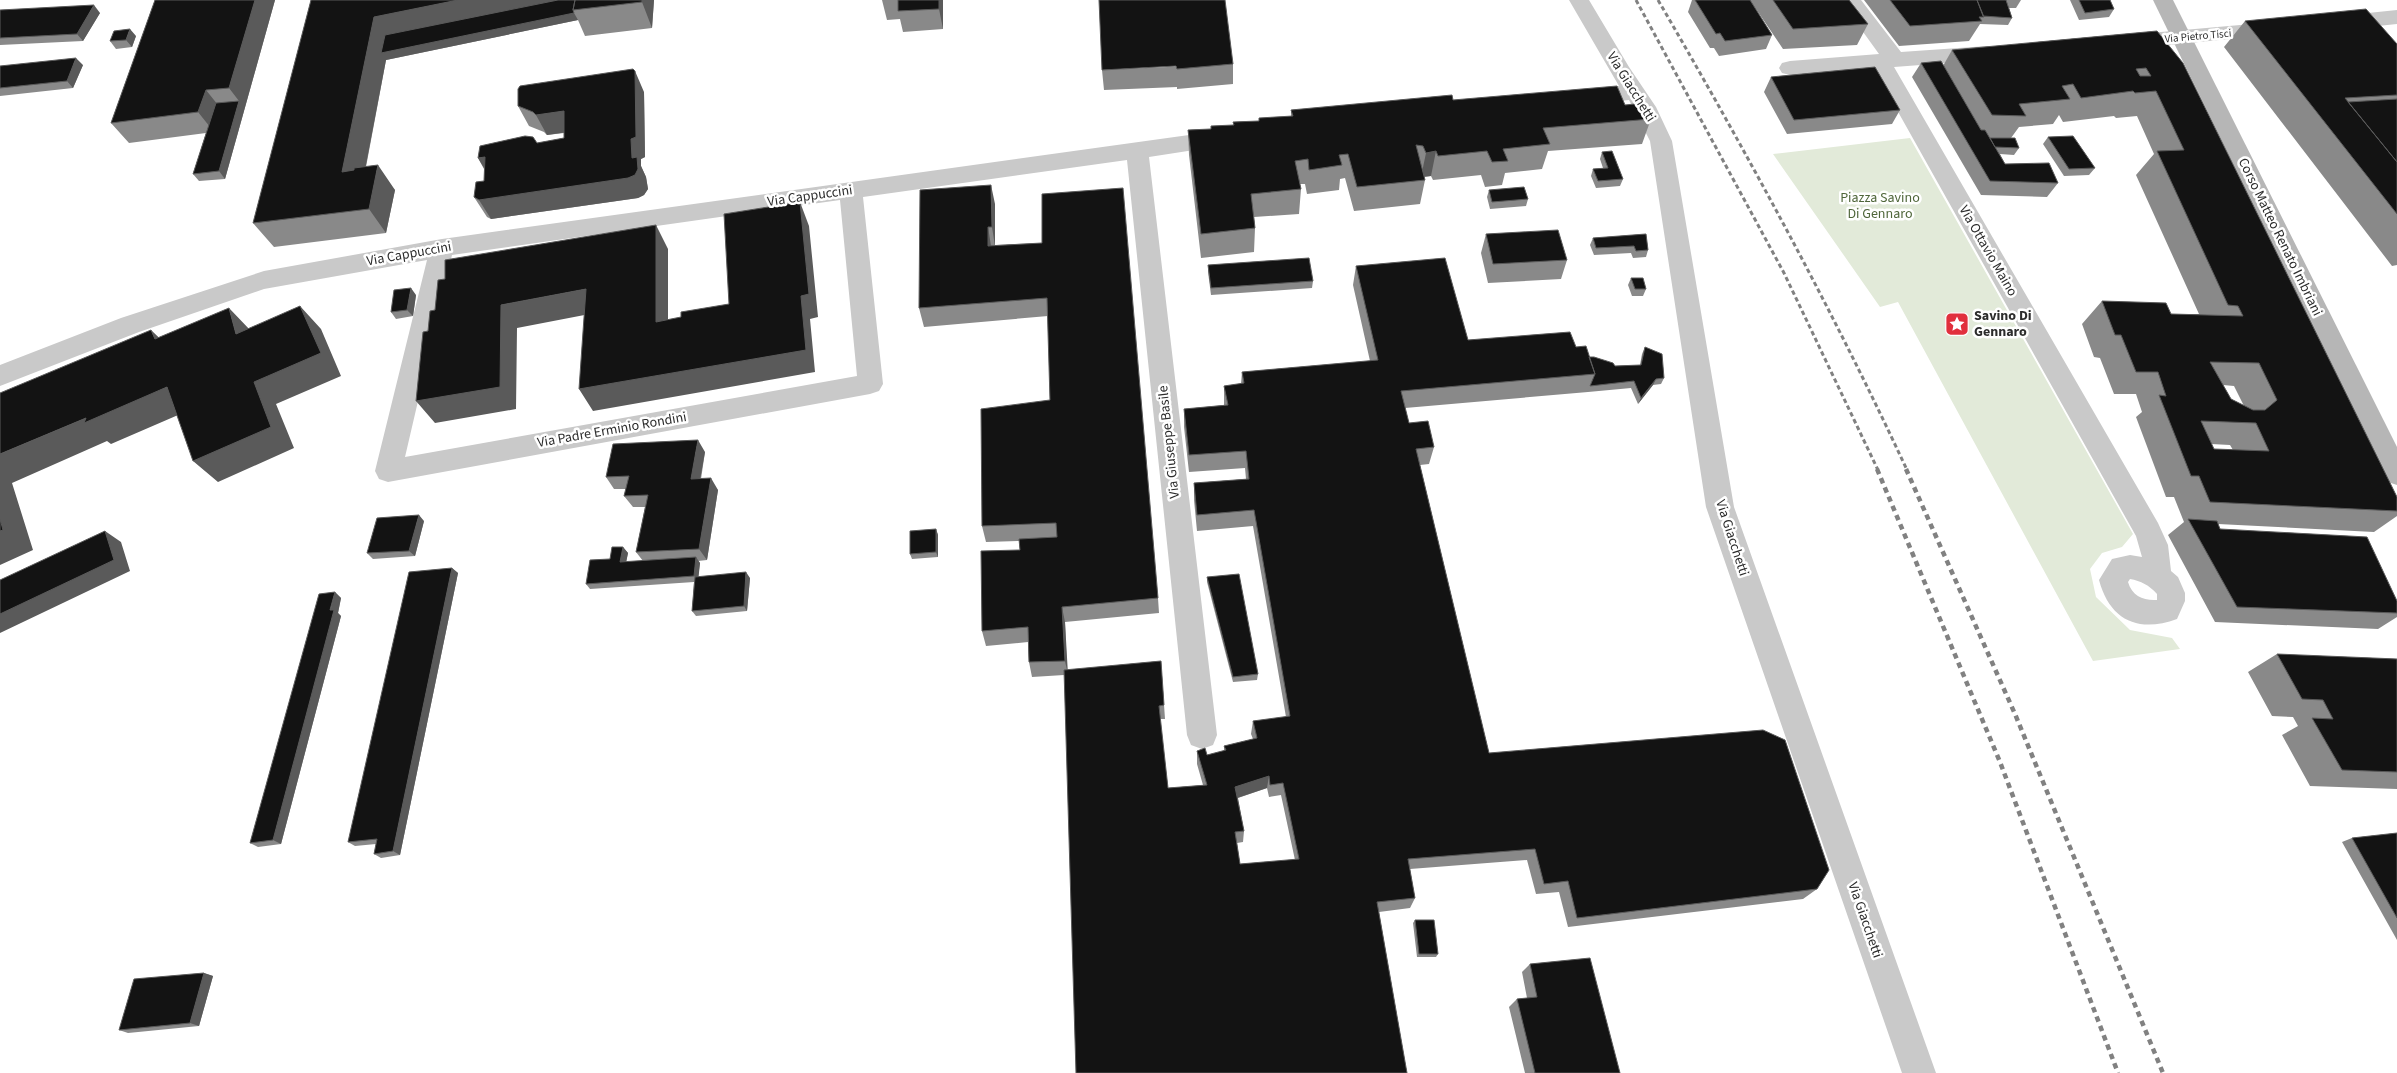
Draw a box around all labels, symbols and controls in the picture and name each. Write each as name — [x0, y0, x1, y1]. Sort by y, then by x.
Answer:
street label: Via Pietro Tisci — [2164, 26, 2232, 46]
street label: Via Giacchetti — [1602, 48, 1660, 126]
street label: Corso Matteo Renato Imbriani — [2233, 155, 2327, 319]
street label: Via Cappuccini — [766, 180, 854, 212]
park label: Piazza Savino Di Gennaro — [1840, 188, 1920, 224]
street label: Via Ottavio Maino — [1954, 202, 2022, 300]
street label: Via Cappuccini — [365, 237, 453, 271]
place label: Savino Di Gennaro — [1974, 306, 2032, 342]
place icon: Savino Di Gennaro — [1944, 311, 1970, 337]
street label: Via Giuseppe Basile — [1153, 385, 1185, 499]
street label: Via Padre Erminio Rondini — [536, 407, 688, 453]
street label: Via Giacchetti — [1710, 497, 1754, 579]
street label: Via Giacchetti — [1843, 879, 1887, 961]

